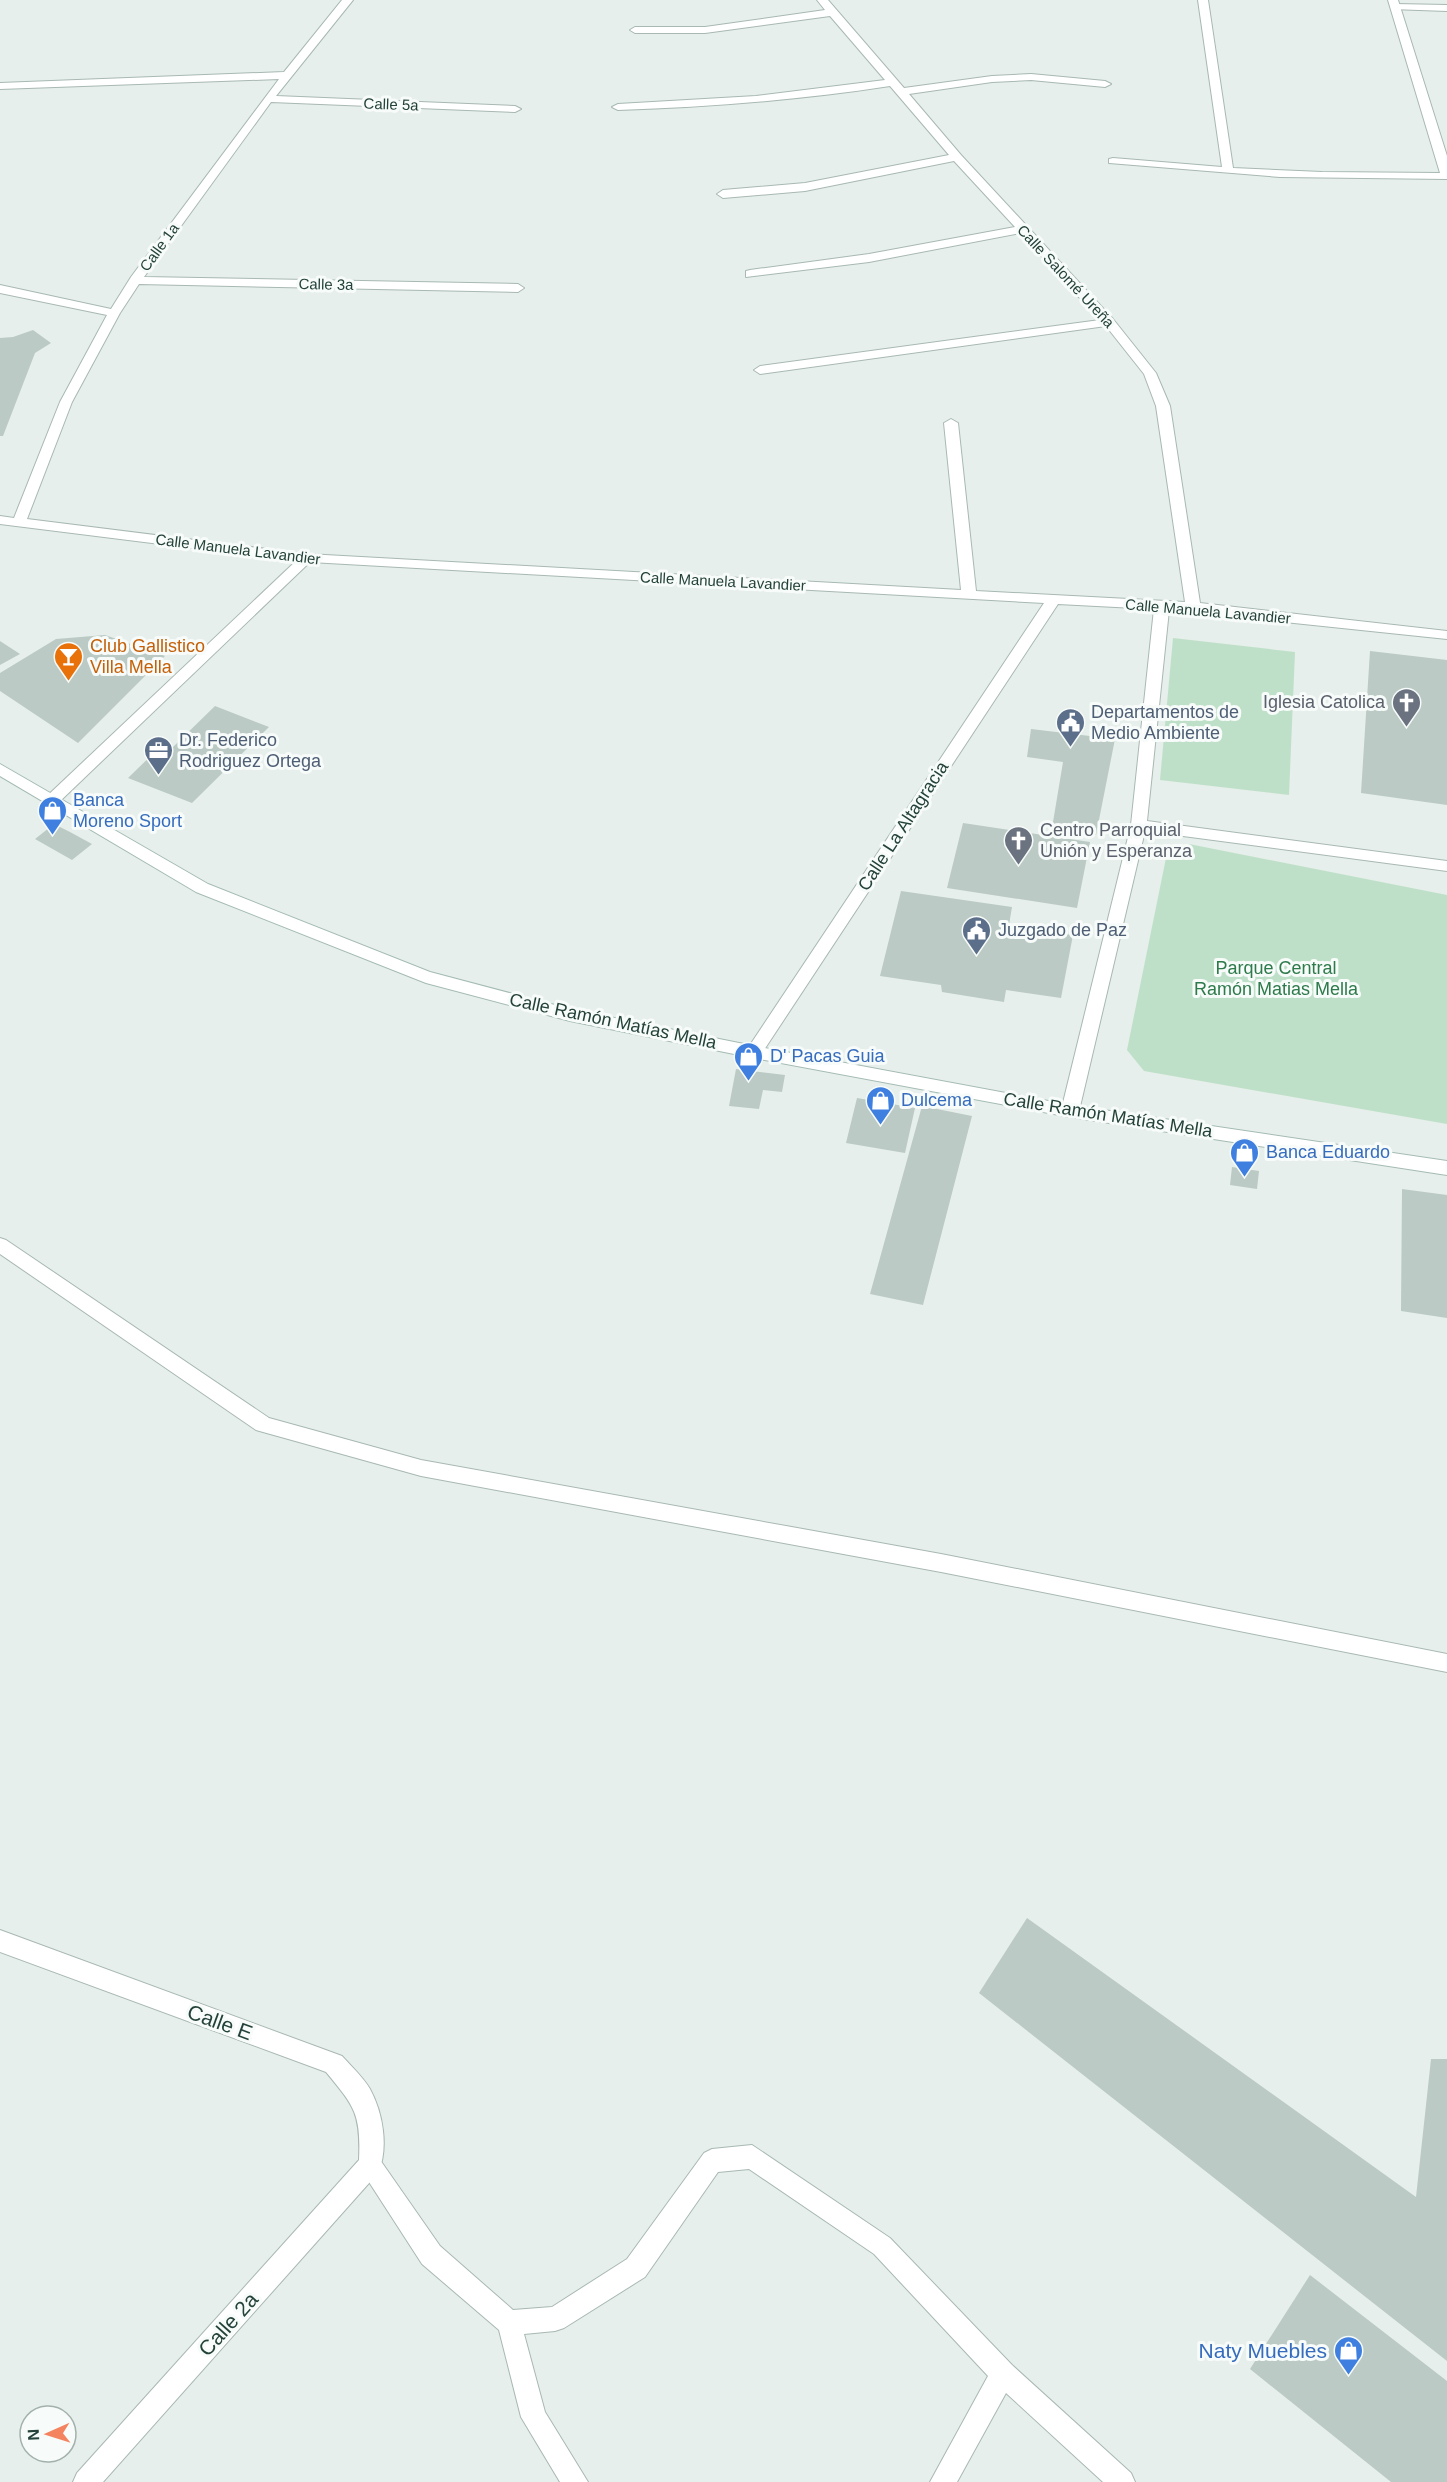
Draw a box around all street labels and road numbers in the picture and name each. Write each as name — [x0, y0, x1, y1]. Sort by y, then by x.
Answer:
street label: Calle 5a — [363, 95, 419, 113]
street label: Calle 1a — [136, 219, 182, 274]
street label: Calle Salomé Ureña — [1014, 221, 1118, 331]
street label: Calle 3a — [298, 275, 354, 293]
street label: Calle Manuela Lavandier — [155, 530, 321, 568]
street label: Calle Manuela Lavandier — [640, 568, 806, 594]
street label: Calle Manuela Lavandier — [1125, 595, 1291, 627]
street label: Calle La Altagracia — [854, 757, 953, 894]
street label: Calle Ramón Matías Mella — [508, 989, 719, 1053]
street label: Calle Ramón Matías Mella — [1002, 1089, 1215, 1142]
street label: Calle E — [184, 2000, 256, 2044]
street label: Calle 2a — [194, 2287, 263, 2360]

